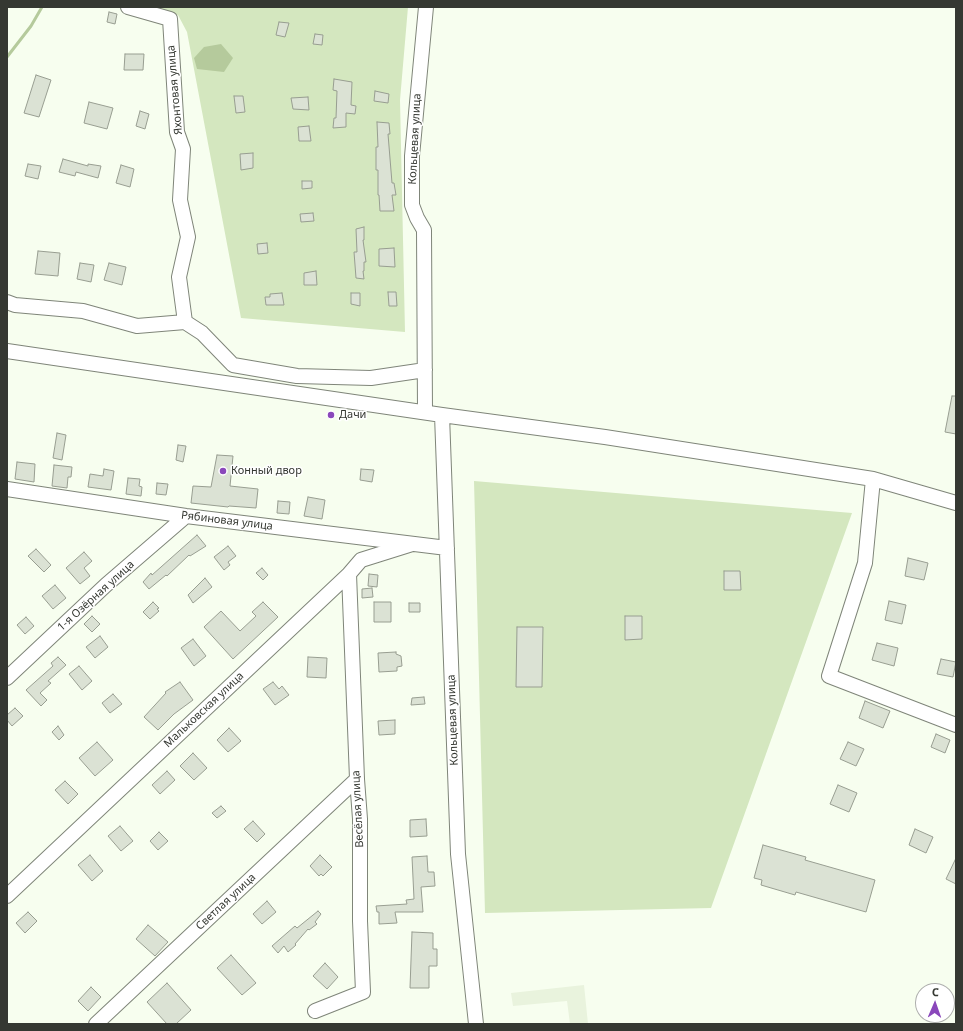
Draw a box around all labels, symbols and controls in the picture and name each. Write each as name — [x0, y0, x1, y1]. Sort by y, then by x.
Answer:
street label: Яхонтовая улица — [165, 45, 185, 135]
street label: Кольцевая улица — [406, 93, 424, 185]
place label: Дачи — [339, 408, 366, 422]
marker: Дачи — [326, 410, 336, 420]
place label: Конный двор — [231, 464, 302, 478]
marker: Конный двор — [218, 466, 228, 476]
street label: Рябиновая улица — [180, 509, 274, 533]
street label: 1-я Озёрная улица — [55, 558, 137, 634]
street label: Мальковская улица — [161, 670, 247, 750]
street label: Кольцевая улица — [445, 674, 461, 766]
street label: Весёлая улица — [349, 770, 367, 848]
street label: Светлая улица — [193, 871, 259, 933]
north arrow — [915, 983, 955, 1023]
text: С — [932, 984, 939, 999]

